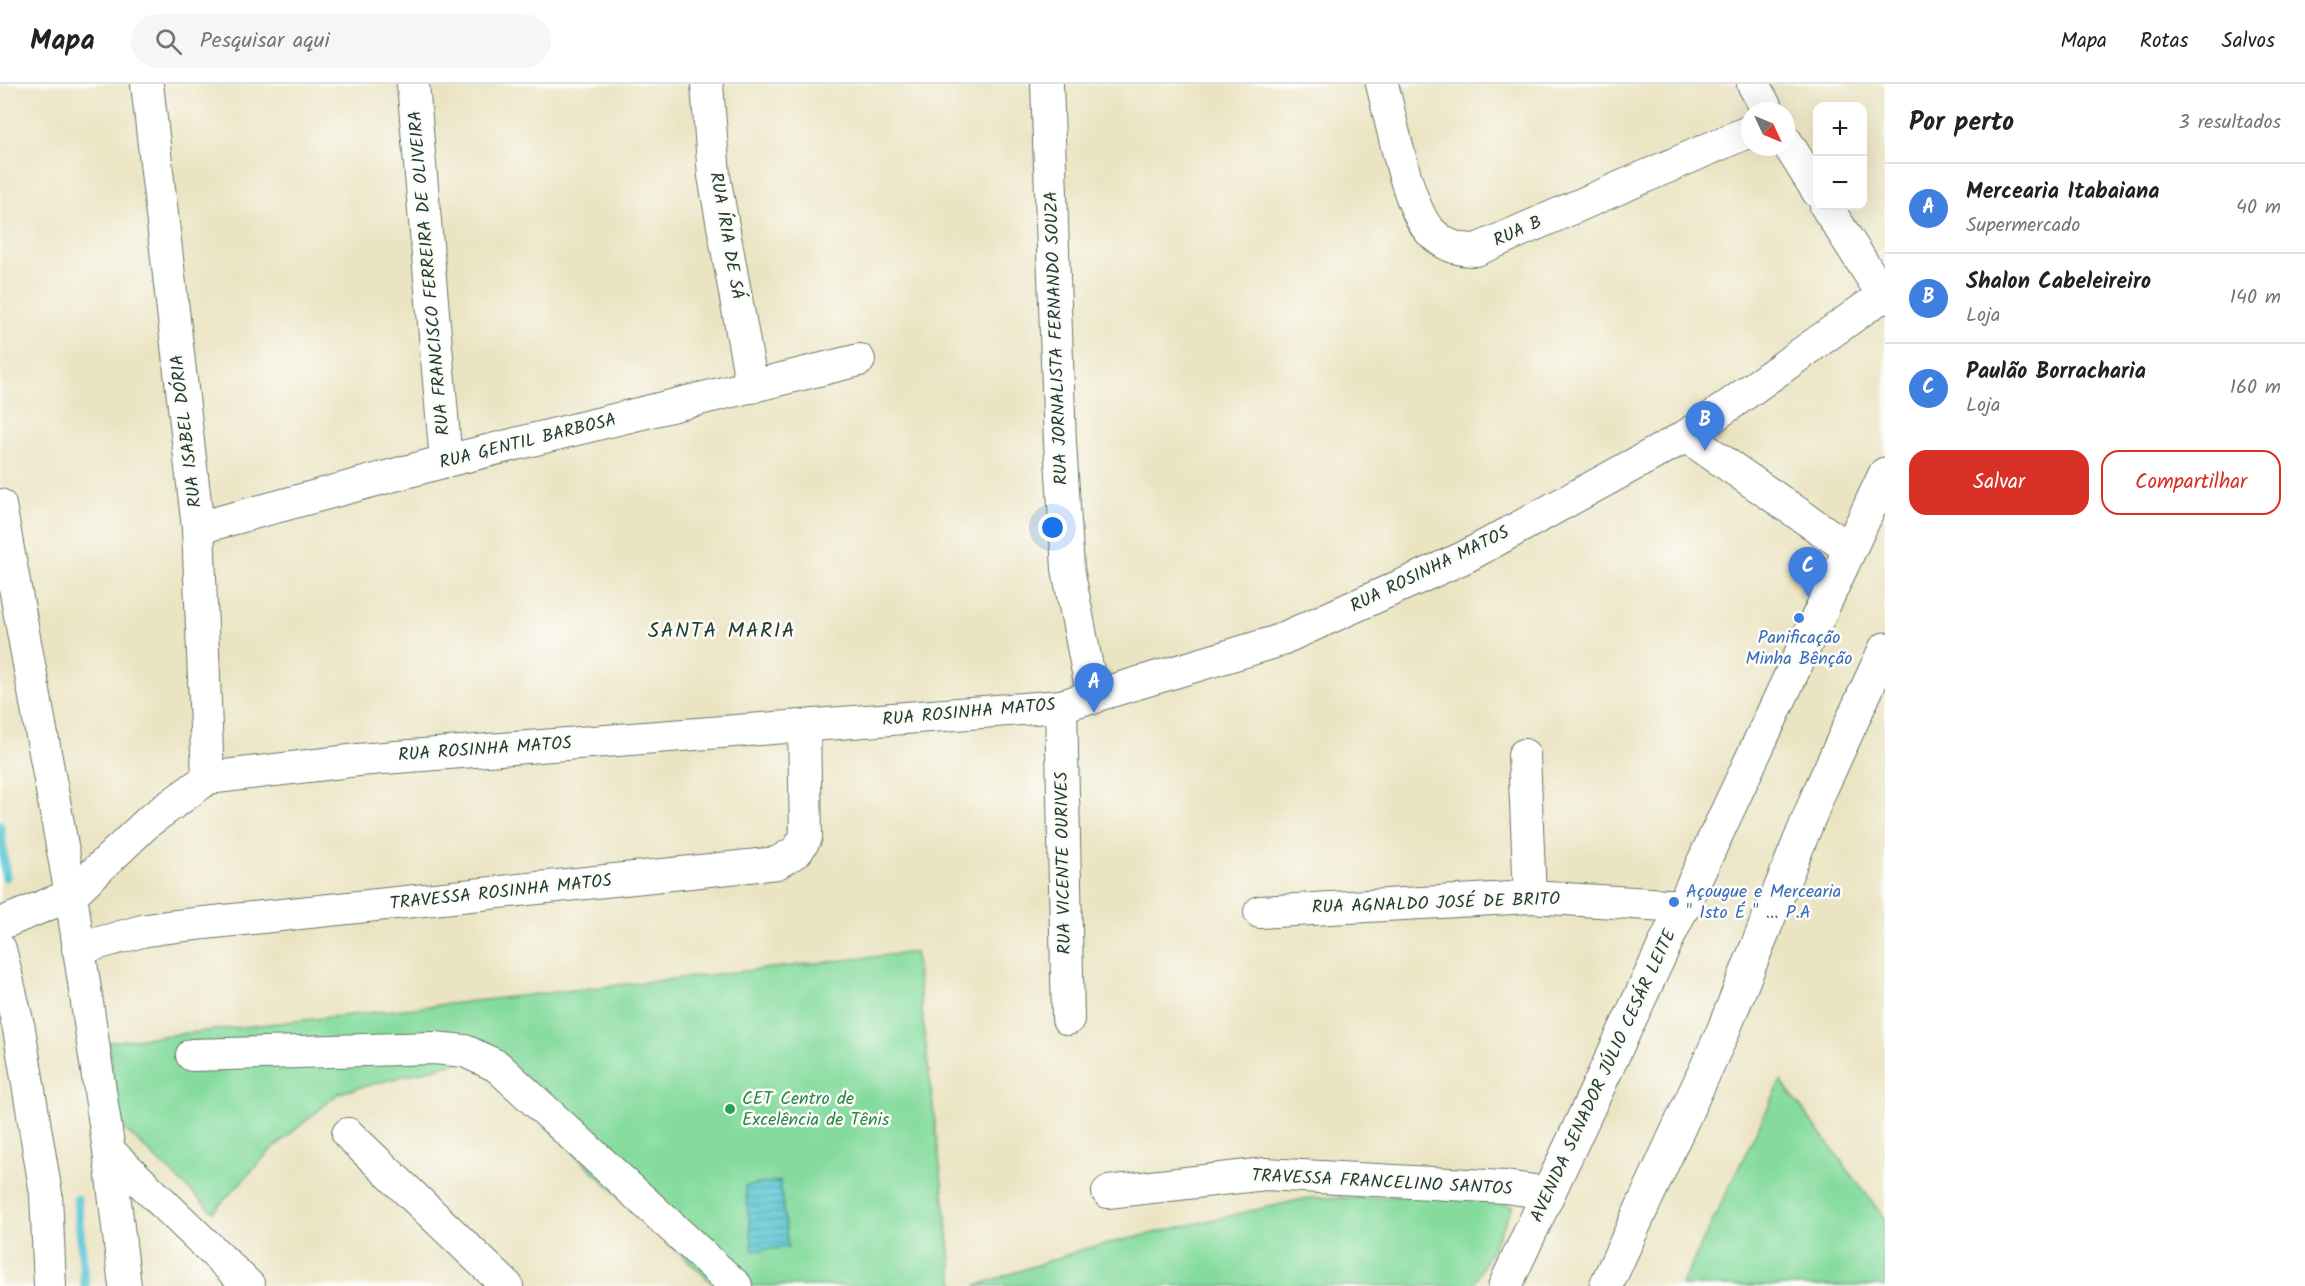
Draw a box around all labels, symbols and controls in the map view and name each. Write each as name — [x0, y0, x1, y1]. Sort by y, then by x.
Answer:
search box — [131, 14, 551, 68]
text: Mapa — [30, 19, 95, 64]
text: Pesquisar aqui — [200, 24, 330, 59]
icon: search — [152, 25, 185, 58]
text: Mapa — [2061, 25, 2107, 58]
text: Rotas — [2140, 25, 2189, 58]
text: Salvos — [2222, 25, 2275, 58]
north arrow — [1741, 102, 1795, 156]
map controls — [1813, 102, 1867, 210]
button: + — [1813, 102, 1867, 156]
text: Por perto — [1909, 102, 2014, 144]
text: 3 resultados — [2178, 107, 2281, 139]
street label: RUA FRANCISCO FERREIRA DE OLIVEIRA — [401, 109, 459, 437]
button: − — [1813, 156, 1867, 210]
street label: RUA ÍRIA DE SÁ — [701, 170, 752, 302]
text: Mercearia Itabaiana — [1966, 175, 2159, 210]
street label: RUA JORNALISTA FERNANDO SOUZA — [1037, 190, 1077, 486]
text: A — [1922, 192, 1935, 224]
text: 40 m — [2236, 192, 2281, 224]
street label: RUA B — [1489, 208, 1547, 256]
text: Supermercado — [1966, 210, 2080, 242]
text: Shalon Cabeleireiro — [1966, 265, 2151, 300]
text: B — [1922, 282, 1935, 314]
text: 140 m — [2230, 282, 2281, 314]
text: Loja — [1966, 300, 2000, 332]
street label: RUA ISABEL DÓRIA — [163, 353, 211, 509]
text: Paulão Borracharia — [1966, 355, 2146, 390]
text: C — [1922, 372, 1935, 404]
text: 160 m — [2230, 372, 2281, 404]
text: Loja — [1966, 390, 2000, 422]
pin: B — [1686, 402, 1724, 451]
street label: RUA GENTIL BARBOSA — [437, 406, 620, 478]
button: Salvar — [1909, 450, 2089, 515]
button: Compartilhar — [2101, 450, 2281, 515]
your location — [1038, 513, 1067, 542]
street label: RUA ROSINHA MATOS — [1345, 519, 1515, 621]
pin: C — [1788, 548, 1828, 597]
marker: Panificação Minha Bênção — [1792, 611, 1806, 625]
district label: SANTA MARIA — [648, 615, 796, 648]
place label: Panificação Minha Bênção — [1745, 624, 1853, 674]
pin: A — [1074, 664, 1114, 713]
street label: RUA ROSINHA MATOS — [881, 691, 1057, 735]
street label: RUA ROSINHA MATOS — [397, 729, 573, 771]
street label: RUA VICENTE OURIVES — [1048, 771, 1080, 955]
street label: TRAVESSA ROSINHA MATOS — [389, 867, 614, 919]
place label: Açougue e Mercearia " Isto É " ... P.A — [1686, 878, 1841, 928]
street label: RUA AGNALDO JOSÉ DE BRITO — [1311, 885, 1561, 923]
marker: Açougue e Mercearia " Isto É " ... P.A — [1667, 895, 1681, 909]
street label: AVENIDA SENADOR JÚLIO CESÁR LEITE — [1523, 924, 1685, 1227]
place label: CET Centro de Excelência de Tênis — [742, 1085, 890, 1135]
marker: CET Centro de Excelência de Tênis — [723, 1102, 737, 1116]
street label: TRAVESSA FRANCELINO SANTOS — [1251, 1162, 1514, 1204]

